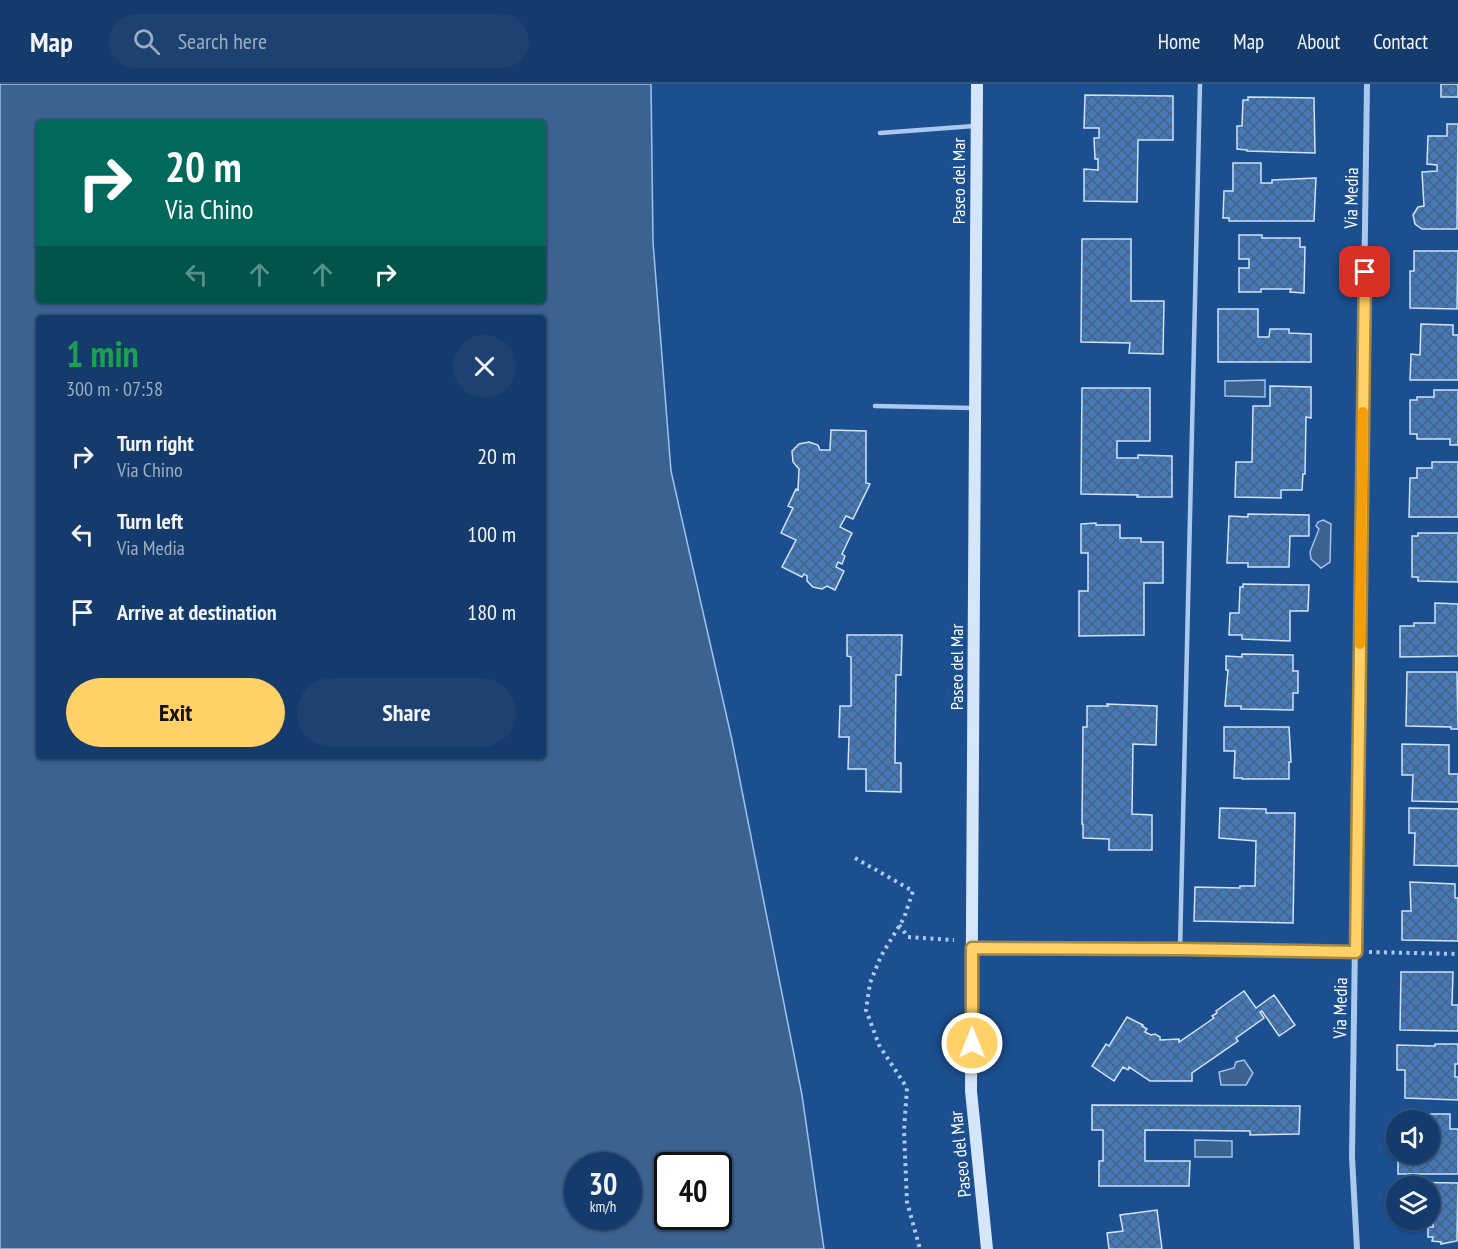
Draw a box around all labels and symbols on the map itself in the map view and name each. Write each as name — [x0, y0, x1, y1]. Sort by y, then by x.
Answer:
street label: Paseo del Mar — [947, 138, 970, 224]
street label: Via Media — [1339, 167, 1363, 230]
pin — [1339, 246, 1390, 297]
street label: Paseo del Mar — [945, 624, 968, 710]
street label: Via Media — [1328, 977, 1352, 1040]
position arrow — [940, 1011, 1004, 1075]
street label: Paseo del Mar — [944, 1110, 976, 1198]
speed limit sign: 40 — [654, 1152, 732, 1230]

